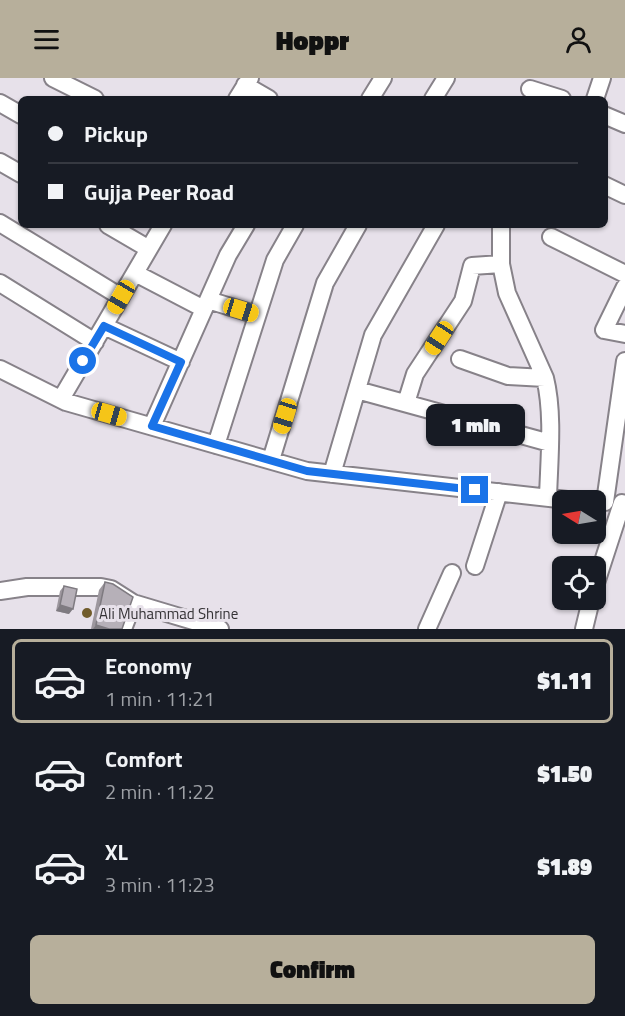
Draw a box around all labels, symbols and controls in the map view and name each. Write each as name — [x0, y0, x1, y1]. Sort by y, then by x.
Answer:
text: Hoppr — [276, 19, 349, 60]
icon: menu — [30, 23, 63, 56]
icon: person — [562, 23, 595, 56]
text: Pickup — [84, 117, 148, 151]
text: Gujja Peer Road — [84, 175, 234, 209]
car — [104, 277, 138, 317]
car — [221, 296, 261, 324]
car — [422, 318, 456, 358]
route start — [69, 347, 96, 374]
car — [271, 396, 299, 436]
car — [89, 400, 129, 428]
callout: 1 min — [426, 403, 524, 445]
text: 1 min — [451, 409, 500, 440]
route end — [461, 476, 488, 503]
north arrow — [552, 490, 606, 544]
map controls — [552, 490, 606, 610]
button: locate — [552, 556, 606, 610]
place label: Ali Muhammad Shrine — [99, 602, 238, 625]
marker: Ali Muhammad Shrine — [80, 606, 94, 620]
text: Economy — [105, 649, 192, 683]
icon: car — [33, 654, 87, 708]
text: $1.11 — [537, 664, 592, 698]
text: 1 min · 11:21 — [105, 683, 215, 714]
text: Comfort — [105, 742, 183, 776]
icon: car — [33, 747, 87, 801]
text: $1.50 — [537, 757, 592, 791]
text: 2 min · 11:22 — [105, 776, 215, 807]
text: XL — [105, 835, 128, 869]
icon: car — [33, 840, 87, 894]
text: $1.89 — [537, 850, 592, 884]
text: 3 min · 11:23 — [105, 869, 215, 900]
button: Confirm — [30, 935, 595, 1004]

